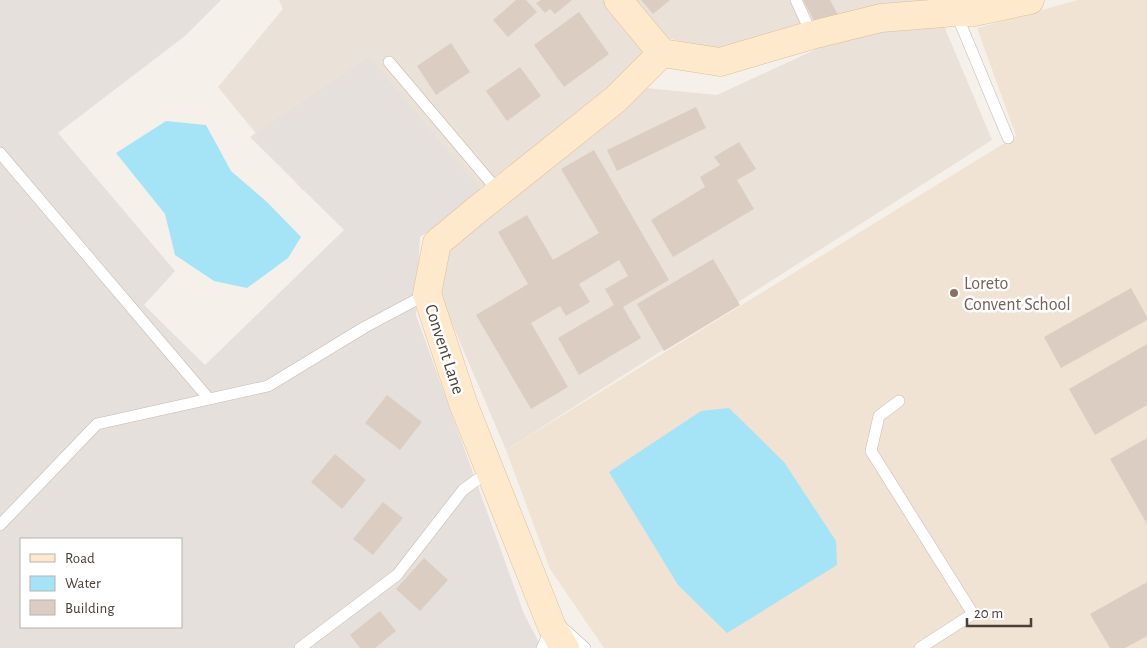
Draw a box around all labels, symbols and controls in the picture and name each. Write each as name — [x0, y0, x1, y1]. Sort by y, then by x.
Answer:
place label: Loreto Convent School — [964, 275, 1071, 314]
marker: Loreto Convent School — [948, 287, 960, 299]
street label: Convent Lane — [421, 302, 467, 397]
legend — [20, 538, 182, 628]
text: Road — [65, 551, 95, 566]
text: Water — [65, 576, 101, 591]
scale bar — [967, 596, 1031, 628]
text: Building — [65, 601, 115, 616]
text: 20 m — [974, 606, 1003, 621]

